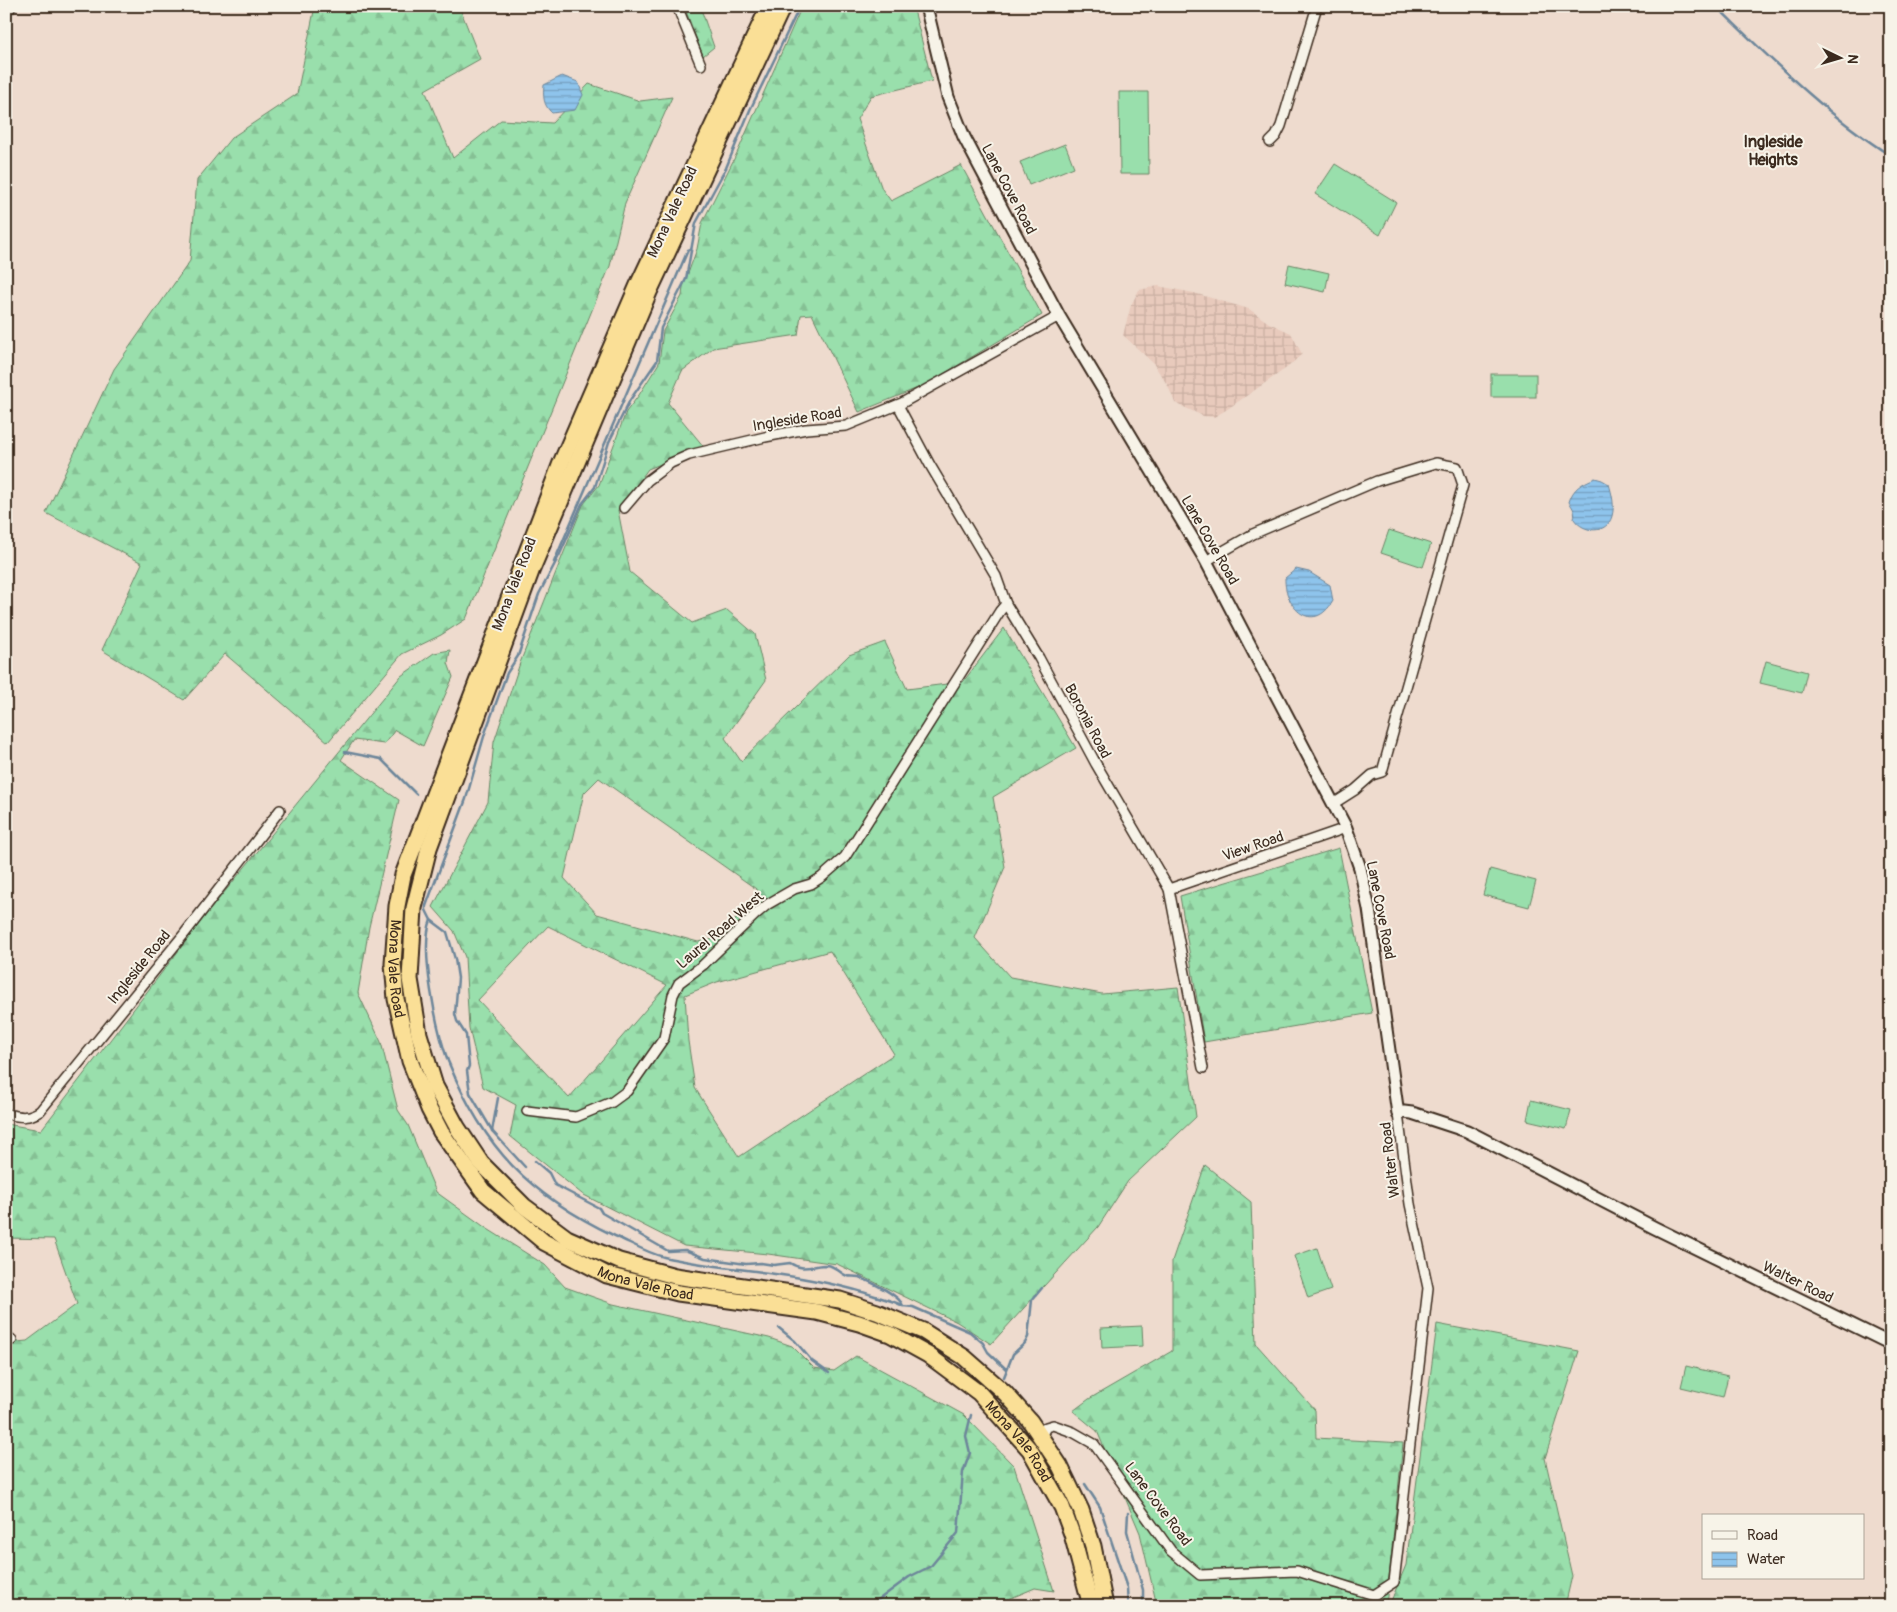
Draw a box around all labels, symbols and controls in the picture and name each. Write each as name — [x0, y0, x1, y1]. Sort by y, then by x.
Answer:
north arrow — [1814, 32, 1864, 82]
text: N — [1844, 54, 1861, 65]
district label: Ingleside Heights — [1743, 132, 1804, 170]
street label: Lane Cove Road — [977, 141, 1040, 238]
street label: Mona Vale Road — [643, 163, 702, 261]
street label: Ingleside Road — [751, 403, 843, 436]
street label: Lane Cove Road — [1176, 492, 1243, 588]
street label: Mona Vale Road — [488, 535, 541, 634]
street label: Boronia Road — [1060, 681, 1115, 762]
street label: View Road — [1220, 827, 1286, 866]
street label: Lane Cove Road — [1362, 859, 1399, 961]
street label: Laurel Road West — [673, 887, 768, 973]
street label: Mona Vale Road — [383, 919, 409, 1020]
street label: Ingleside Road — [104, 926, 175, 1008]
street label: Walter Road — [1376, 1121, 1405, 1199]
street label: Walter Road — [1759, 1257, 1836, 1308]
street label: Mona Vale Road — [594, 1262, 695, 1305]
street label: Mona Vale Road — [980, 1397, 1055, 1486]
street label: Lane Cove Road — [1120, 1459, 1195, 1550]
legend — [1702, 1514, 1864, 1580]
text: Road — [1747, 1526, 1778, 1545]
text: Water — [1747, 1550, 1786, 1569]

